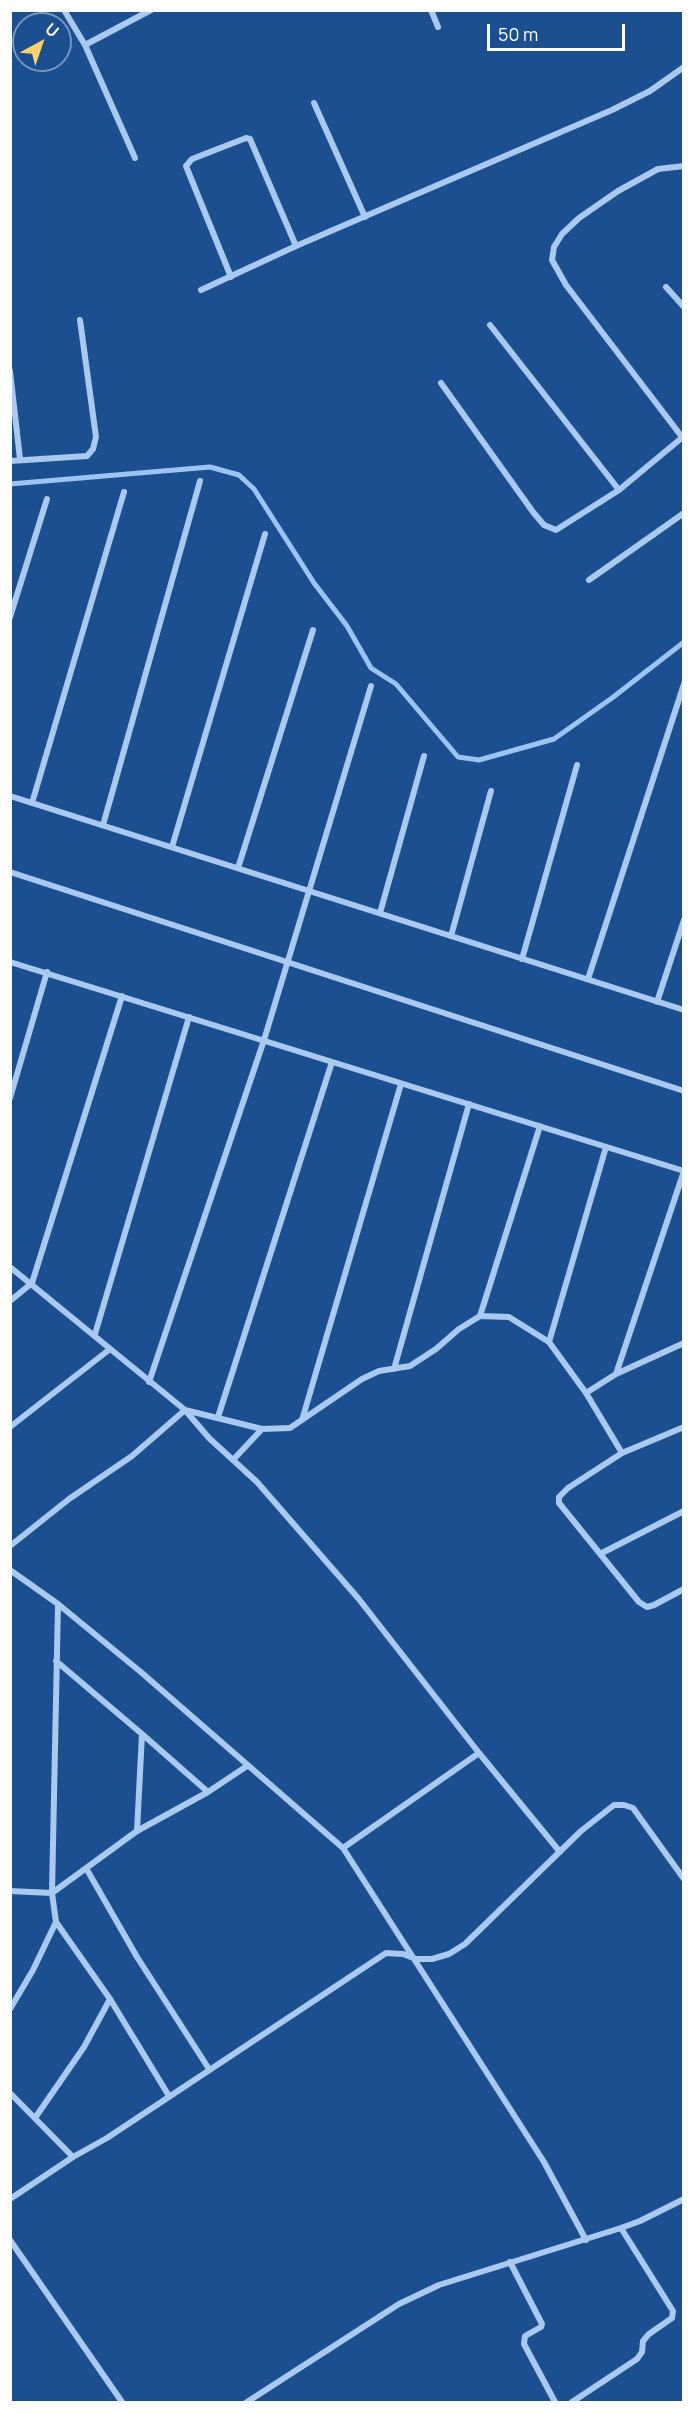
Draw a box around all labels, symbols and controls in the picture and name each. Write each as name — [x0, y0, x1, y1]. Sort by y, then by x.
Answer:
north arrow — [12, 12, 72, 72]
scale bar — [490, 12, 628, 50]
text: U — [41, 18, 64, 42]
text: 50 m — [498, 22, 538, 46]

